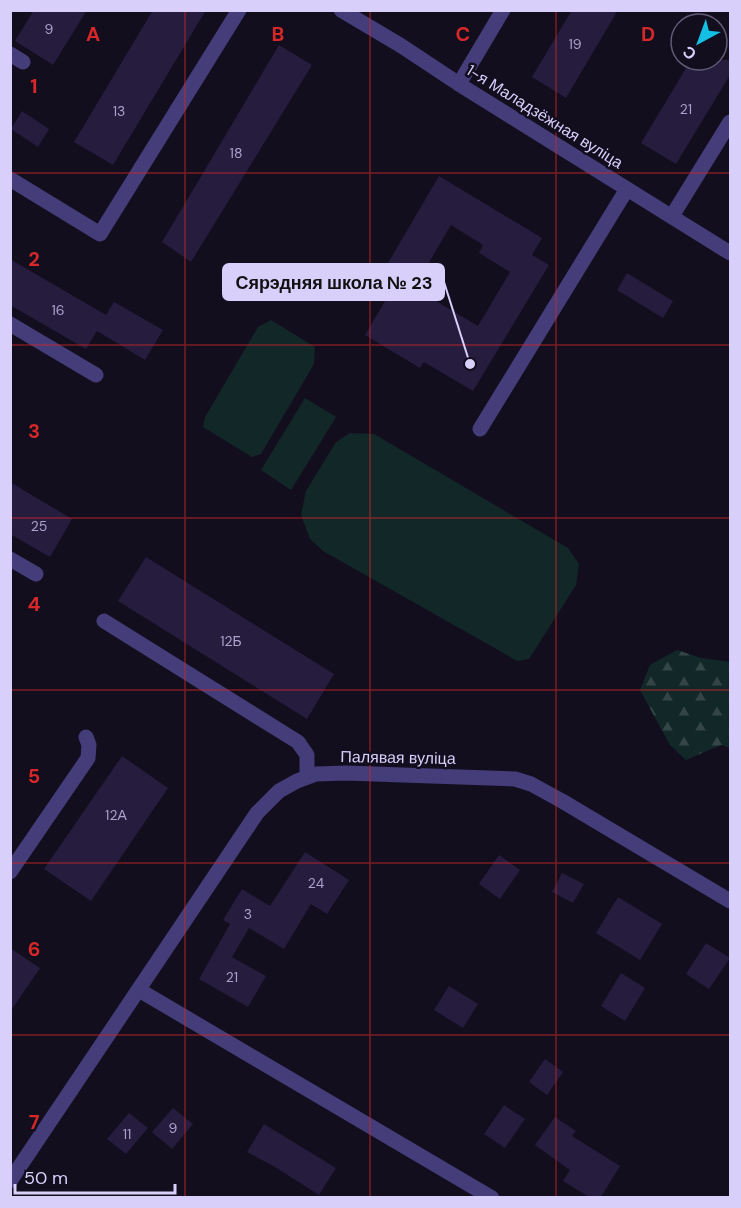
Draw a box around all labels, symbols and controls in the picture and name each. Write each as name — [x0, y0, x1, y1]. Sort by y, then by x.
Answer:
north arrow — [669, 12, 729, 72]
house number: 9 — [45, 20, 54, 38]
text: A — [86, 21, 100, 47]
text: B — [272, 21, 284, 47]
text: C — [456, 21, 470, 47]
text: D — [641, 21, 655, 47]
house number: 19 — [568, 35, 582, 53]
text: С — [678, 41, 701, 65]
street label: 1-я Маладзёжная вуліца — [462, 60, 627, 173]
text: 1 — [30, 73, 38, 99]
house number: 21 — [680, 100, 692, 118]
house number: 13 — [113, 102, 125, 120]
house number: 18 — [230, 144, 242, 162]
text: 2 — [28, 246, 40, 272]
callout: Сярэдняя школа № 23 — [223, 264, 444, 300]
text: Сярэдняя школа № 23 — [235, 271, 433, 295]
house number: 16 — [51, 301, 65, 319]
text: 3 — [28, 418, 40, 444]
house number: 25 — [31, 517, 47, 535]
text: 4 — [28, 591, 41, 617]
house number: 12Б — [220, 632, 242, 650]
street label: Палявая вуліца — [340, 746, 456, 769]
text: 5 — [28, 763, 40, 789]
house number: 12А — [105, 806, 128, 824]
house number: 24 — [308, 874, 325, 892]
house number: 3 — [244, 905, 252, 923]
text: 6 — [28, 936, 40, 962]
house number: 21 — [226, 968, 238, 986]
text: 7 — [29, 1109, 40, 1135]
house number: 9 — [169, 1119, 178, 1137]
house number: 11 — [123, 1125, 131, 1143]
scale bar — [15, 1157, 176, 1195]
text: 50 m — [24, 1166, 68, 1190]

